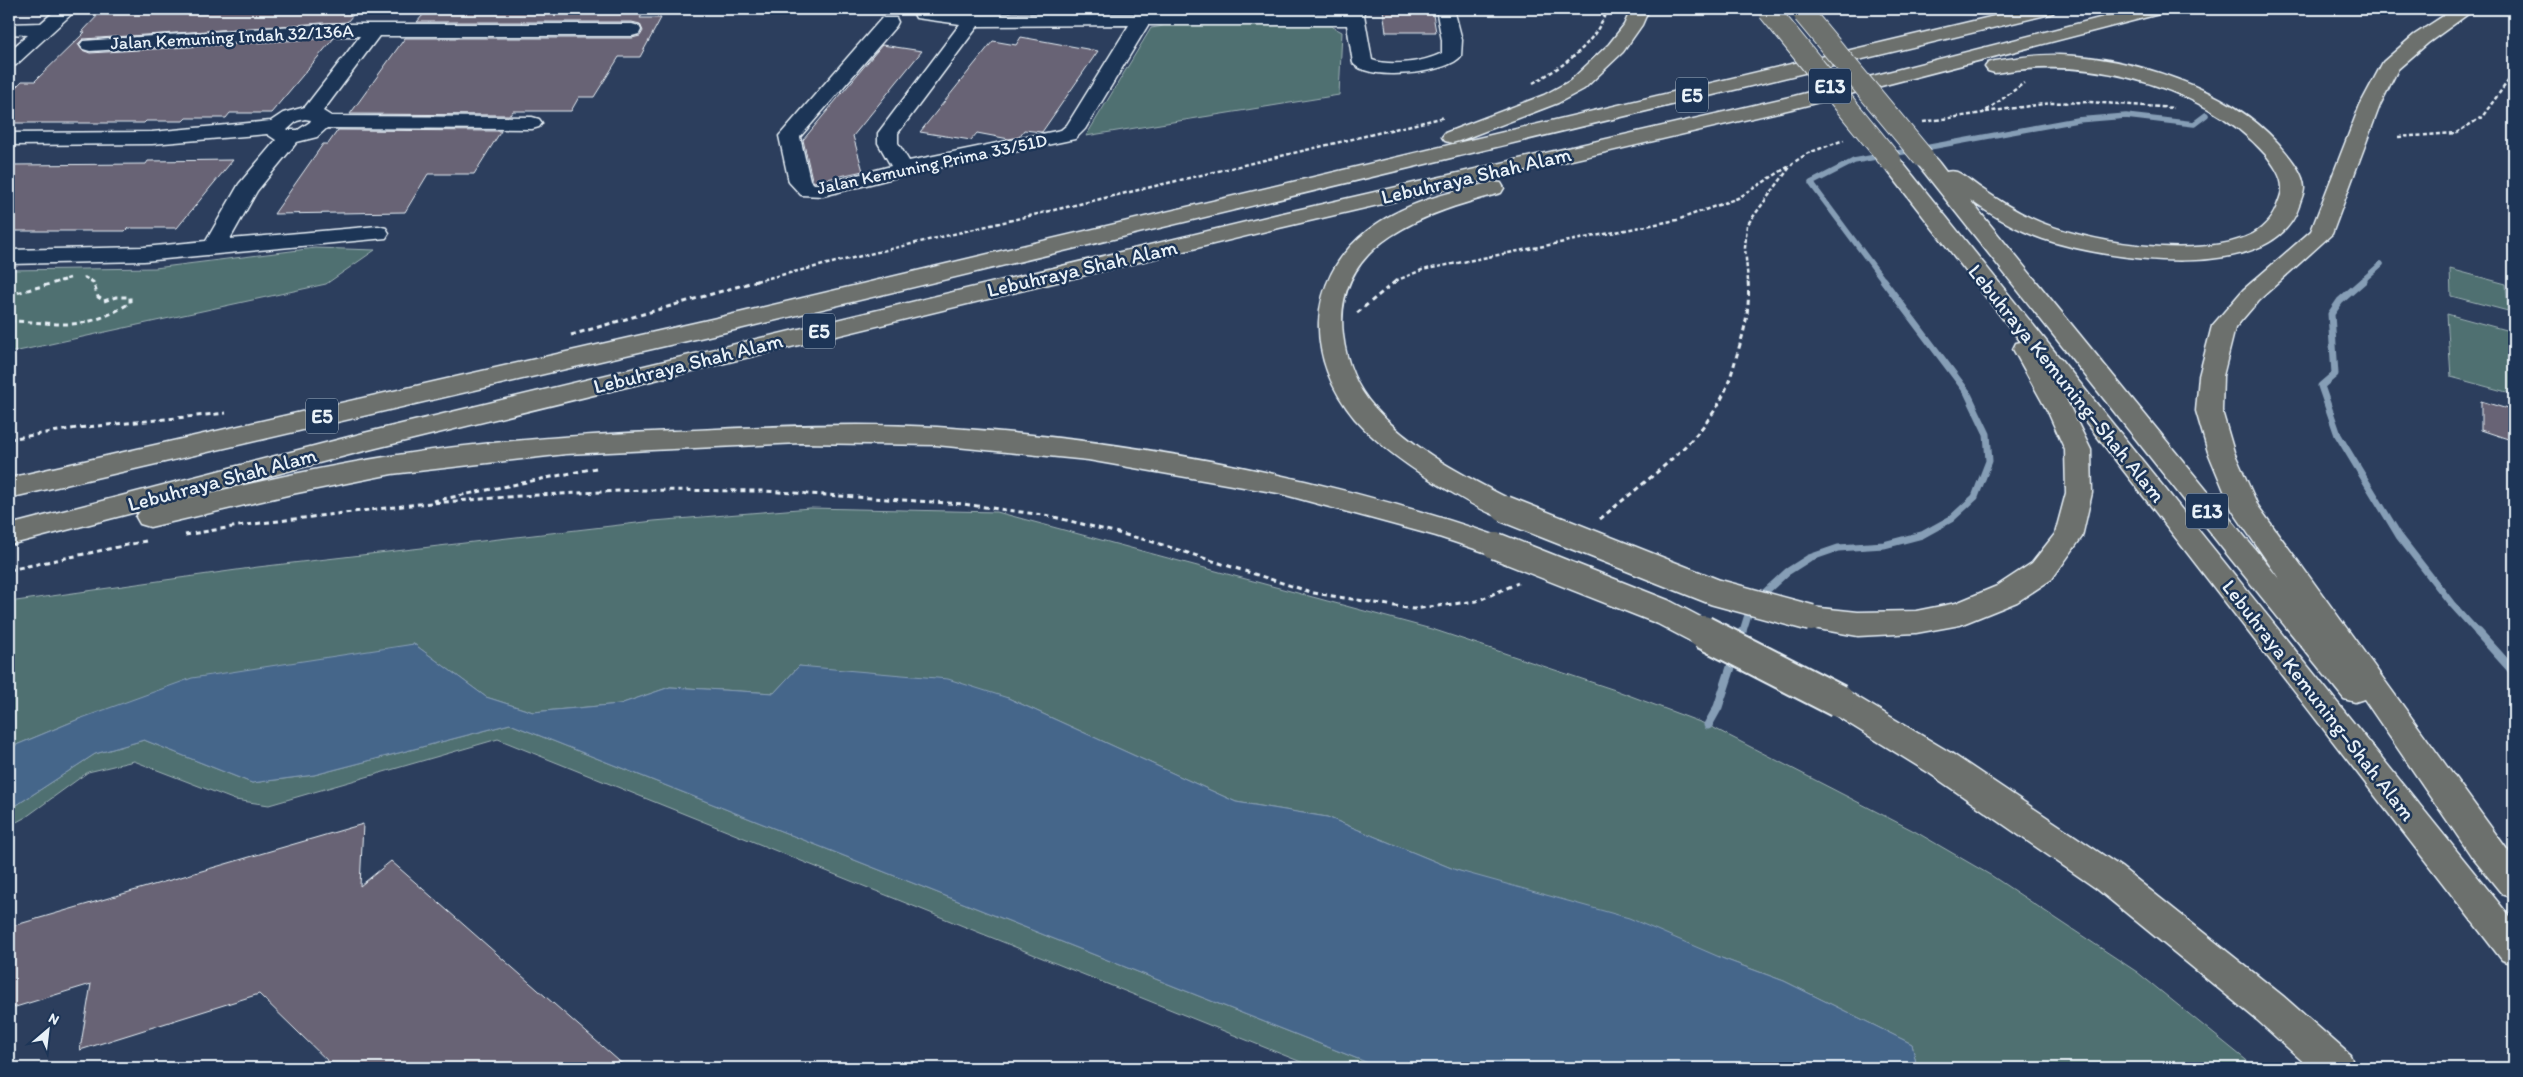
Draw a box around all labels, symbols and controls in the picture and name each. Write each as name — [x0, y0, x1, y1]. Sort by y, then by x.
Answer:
street label: Jalan Kemuning Indah 32/136A — [110, 20, 355, 54]
road number: E13 — [1809, 68, 1851, 104]
road number: E5 — [1676, 78, 1708, 112]
street label: Jalan Kemuning Prima 33/51D — [815, 129, 1049, 199]
street label: Lebuhraya Shah Alam — [1379, 141, 1574, 209]
street label: Lebuhraya Shah Alam — [985, 234, 1180, 302]
street label: Lebuhraya Kemuning–Shah Alam — [1963, 259, 2171, 507]
road number: E5 — [803, 314, 835, 348]
street label: Lebuhraya Shah Alam — [591, 327, 785, 399]
road number: E5 — [306, 398, 338, 434]
street label: Lebuhraya Shah Alam — [125, 442, 319, 516]
road number: E13 — [2186, 494, 2228, 528]
street label: Lebuhraya Kemuning–Shah Alam — [2217, 574, 2421, 826]
north arrow — [22, 1004, 72, 1054]
text: N — [46, 1009, 62, 1029]

